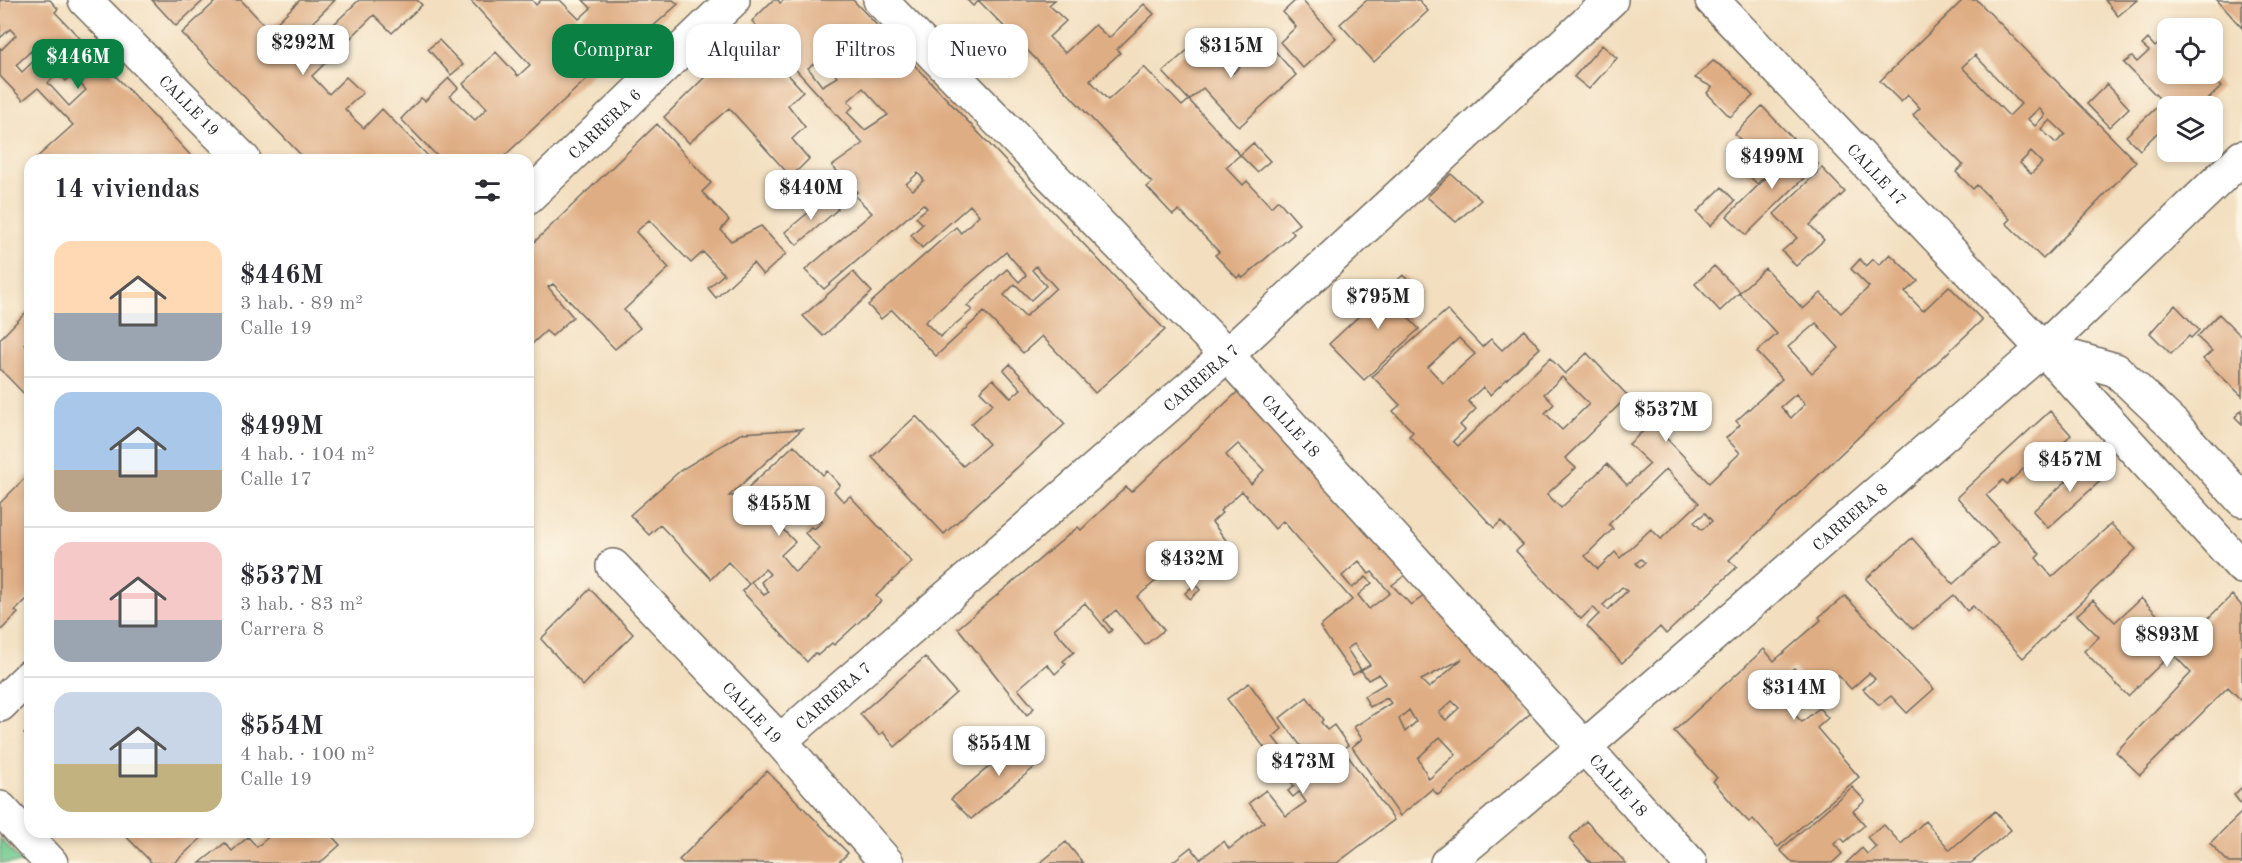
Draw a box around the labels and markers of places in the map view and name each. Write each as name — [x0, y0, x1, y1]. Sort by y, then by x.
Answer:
pin: $292M — [261, 25, 345, 76]
pin: $315M — [1189, 28, 1273, 79]
pin: $446M — [36, 39, 120, 90]
pin: $499M — [1730, 139, 1814, 190]
pin: $440M — [769, 170, 853, 221]
pin: $795M — [1336, 279, 1420, 330]
pin: $537M — [1624, 392, 1708, 443]
pin: $457M — [2028, 442, 2112, 493]
pin: $455M — [737, 486, 821, 537]
pin: $432M — [1150, 541, 1234, 592]
pin: $893M — [2125, 617, 2209, 668]
pin: $314M — [1752, 670, 1836, 721]
pin: $554M — [957, 726, 1041, 777]
pin: $473M — [1261, 744, 1345, 795]

